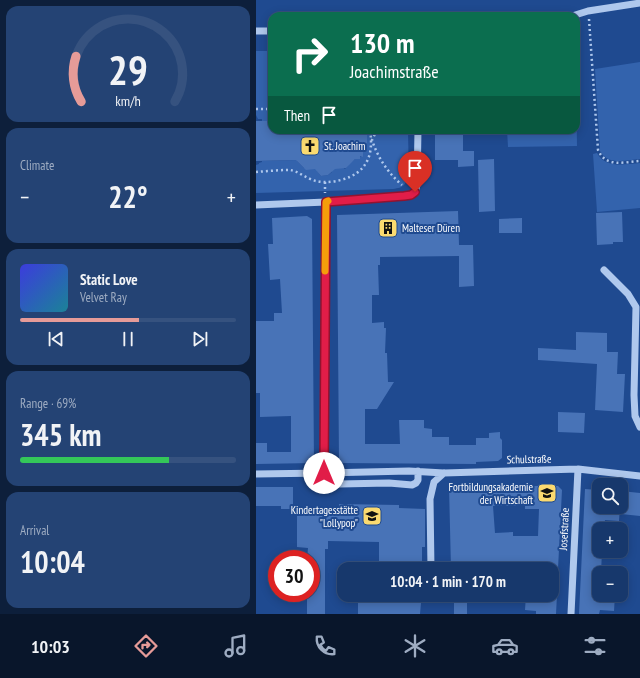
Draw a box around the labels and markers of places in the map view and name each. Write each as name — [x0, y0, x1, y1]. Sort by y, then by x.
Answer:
church icon: St. Joachim — [299, 135, 321, 157]
place label: St. Joachim — [324, 139, 365, 153]
pin — [398, 151, 432, 192]
building icon: Malteser Düren — [377, 217, 399, 239]
place label: Malteser Düren — [402, 221, 460, 235]
place label: Fortbildungsakademie der Wirtschaft — [448, 480, 533, 507]
school or university icon: Fortbildungsakademie der Wirtschaft — [536, 482, 558, 504]
place label: Kindertagesstätte "Lollypop" — [291, 503, 358, 530]
school or university icon: Kindertagesstätte "Lollypop" — [361, 505, 383, 527]

